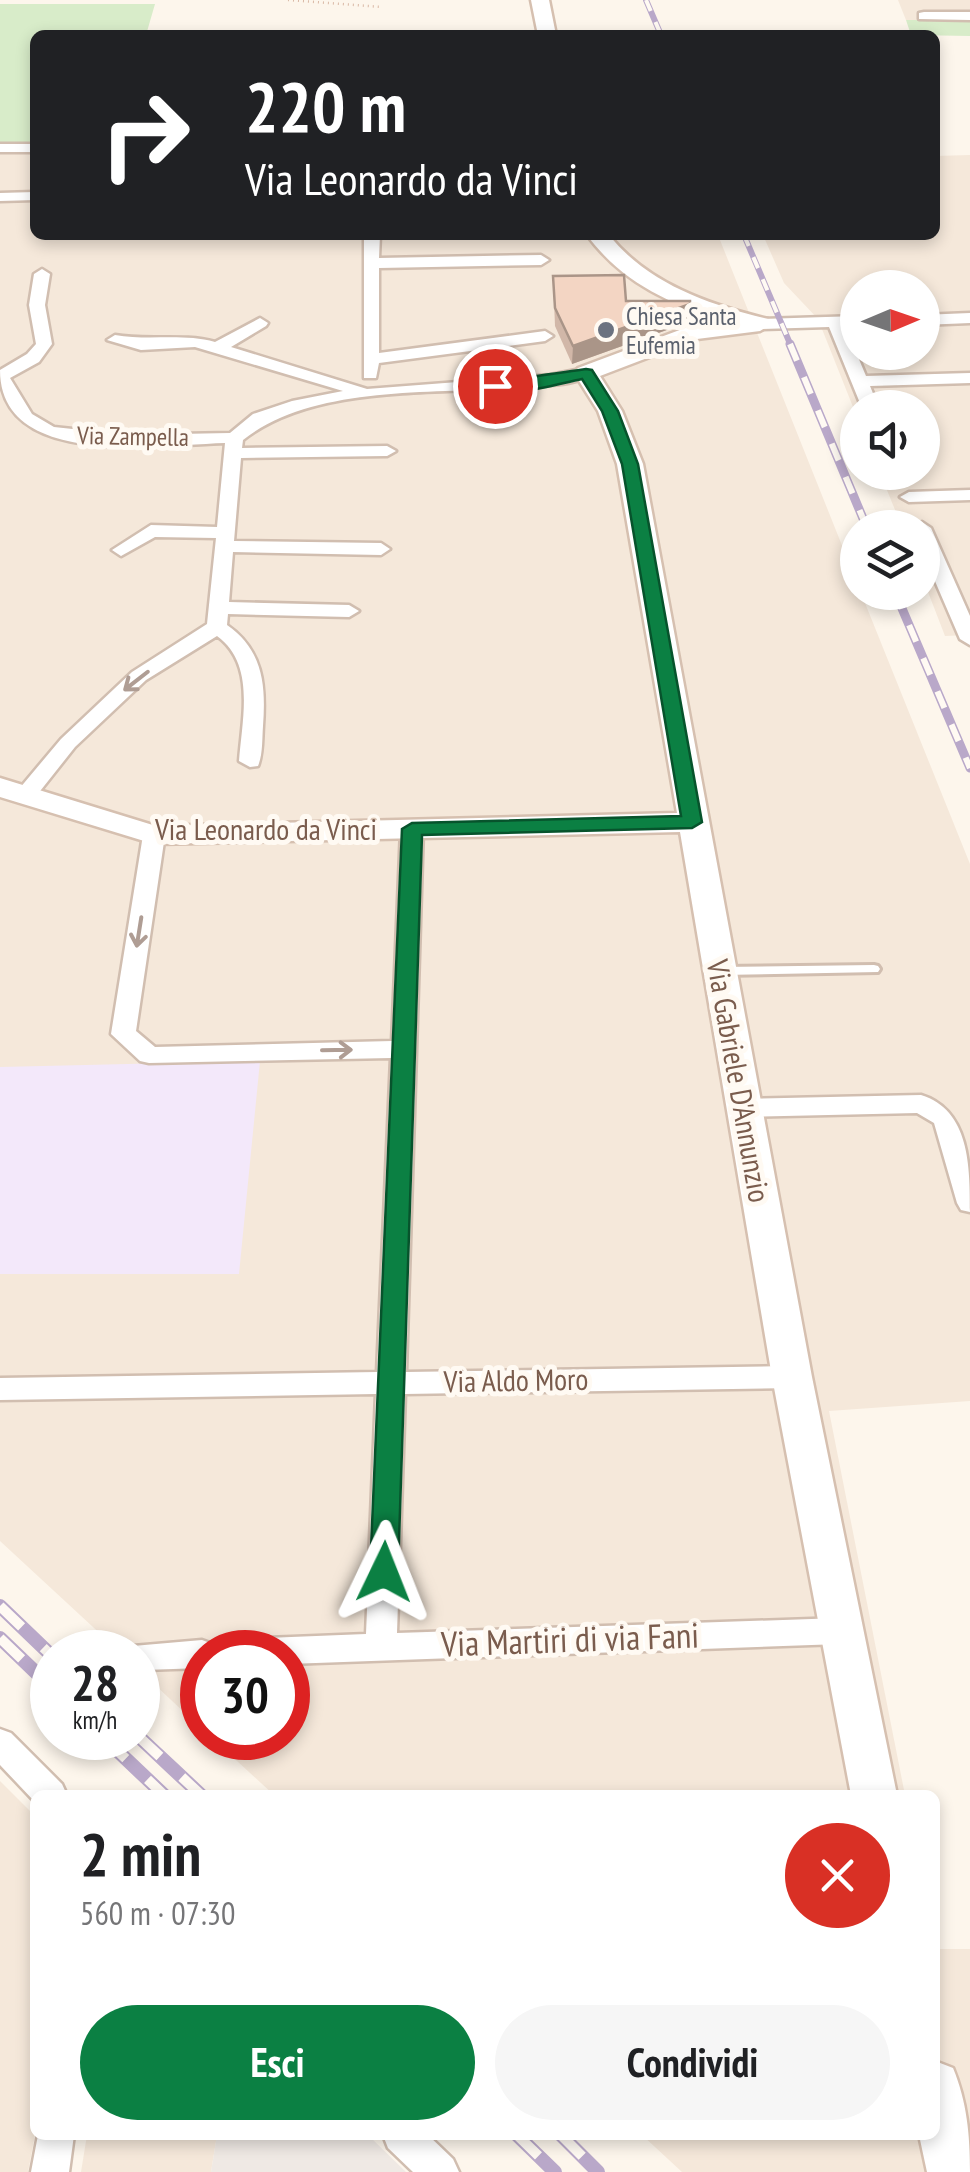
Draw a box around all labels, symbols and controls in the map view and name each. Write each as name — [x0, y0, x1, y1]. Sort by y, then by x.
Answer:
text: 220 m — [245, 61, 406, 151]
icon: right — [80, 70, 210, 200]
text: Via Leonardo da Vinci — [245, 149, 578, 207]
north arrow — [840, 270, 940, 370]
map controls — [840, 270, 940, 610]
place label: Chiesa Santa Eufemia — [626, 300, 737, 361]
marker: Chiesa Santa Eufemia — [595, 319, 617, 341]
pin — [453, 344, 538, 429]
icon: arrive — [468, 359, 523, 414]
button: sound — [840, 390, 940, 490]
street label: Via Zampella — [76, 419, 189, 453]
button: layers — [840, 510, 940, 610]
one-way arrow — [123, 670, 150, 691]
street label: Via Leonardo da Vinci — [154, 809, 377, 848]
one-way arrow — [129, 915, 148, 947]
street label: Via Gabriele D'Annunzio — [699, 955, 780, 1205]
one-way arrow — [321, 1041, 353, 1060]
street label: Via Aldo Moro — [442, 1359, 589, 1400]
position arrow — [332, 1520, 436, 1624]
street label: Via Martiri di via Fani — [439, 1612, 700, 1667]
speed limit sign: 30 — [180, 1630, 310, 1760]
text: 28 — [71, 1650, 119, 1715]
text: km/h — [73, 1704, 117, 1736]
text: 2 min — [80, 1815, 201, 1893]
button: close — [785, 1823, 890, 1928]
text: 560 m · 07:30 — [80, 1892, 235, 1934]
button: Esci — [80, 2005, 475, 2120]
button: Condividi — [495, 2005, 890, 2120]

